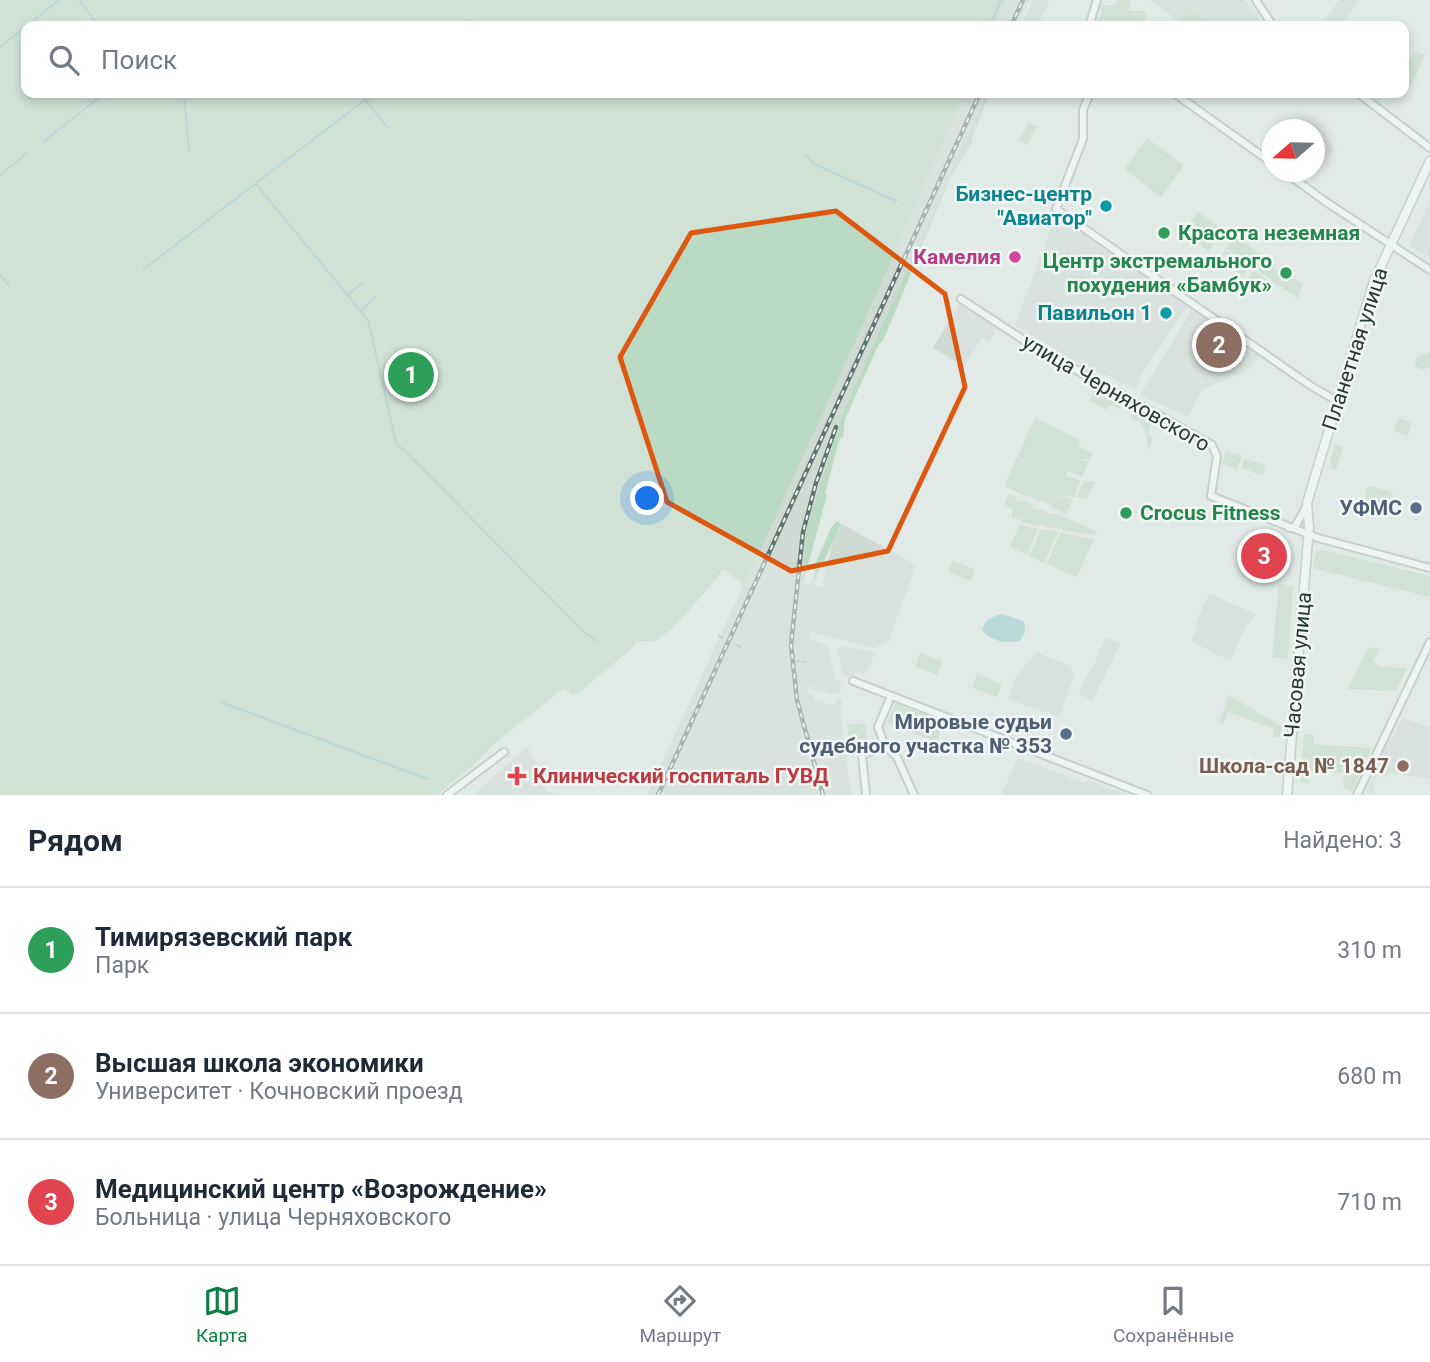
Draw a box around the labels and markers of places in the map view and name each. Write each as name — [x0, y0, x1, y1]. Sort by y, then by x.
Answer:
place label: Бизнес-центр "Авиатор" — [955, 182, 1092, 230]
marker: Бизнес-центр "Авиатор" — [1098, 198, 1114, 214]
place label: Красота неземная — [1178, 221, 1360, 245]
marker: Красота неземная — [1156, 225, 1172, 241]
place label: Камелия — [913, 245, 1001, 269]
marker: Камелия — [1007, 249, 1023, 265]
place label: Центр экстремального похудения «Бамбук» — [1043, 249, 1272, 297]
marker: Центр экстремального похудения «Бамбук» — [1278, 265, 1294, 281]
place label: Павильон 1 — [1038, 301, 1152, 325]
marker: Павильон 1 — [1158, 305, 1174, 321]
pin: 2 — [1196, 319, 1242, 371]
pin: 1 — [388, 349, 434, 401]
place label: УФМС — [1339, 496, 1402, 520]
marker: УФМС — [1408, 500, 1424, 516]
place label: Crocus Fitness — [1140, 501, 1281, 525]
marker: Crocus Fitness — [1118, 505, 1134, 521]
pin: 3 — [1241, 530, 1287, 582]
place label: Мировые судьи судебного участка № 353 — [799, 710, 1052, 758]
marker: Мировые судьи судебного участка № 353 — [1058, 726, 1074, 742]
place label: Школа-сад № 1847 — [1199, 754, 1389, 778]
marker: Школа-сад № 1847 — [1395, 758, 1411, 774]
place label: Клинический госпиталь ГУВД — [533, 764, 829, 788]
marker: Клинический госпиталь ГУВД — [507, 766, 527, 786]

